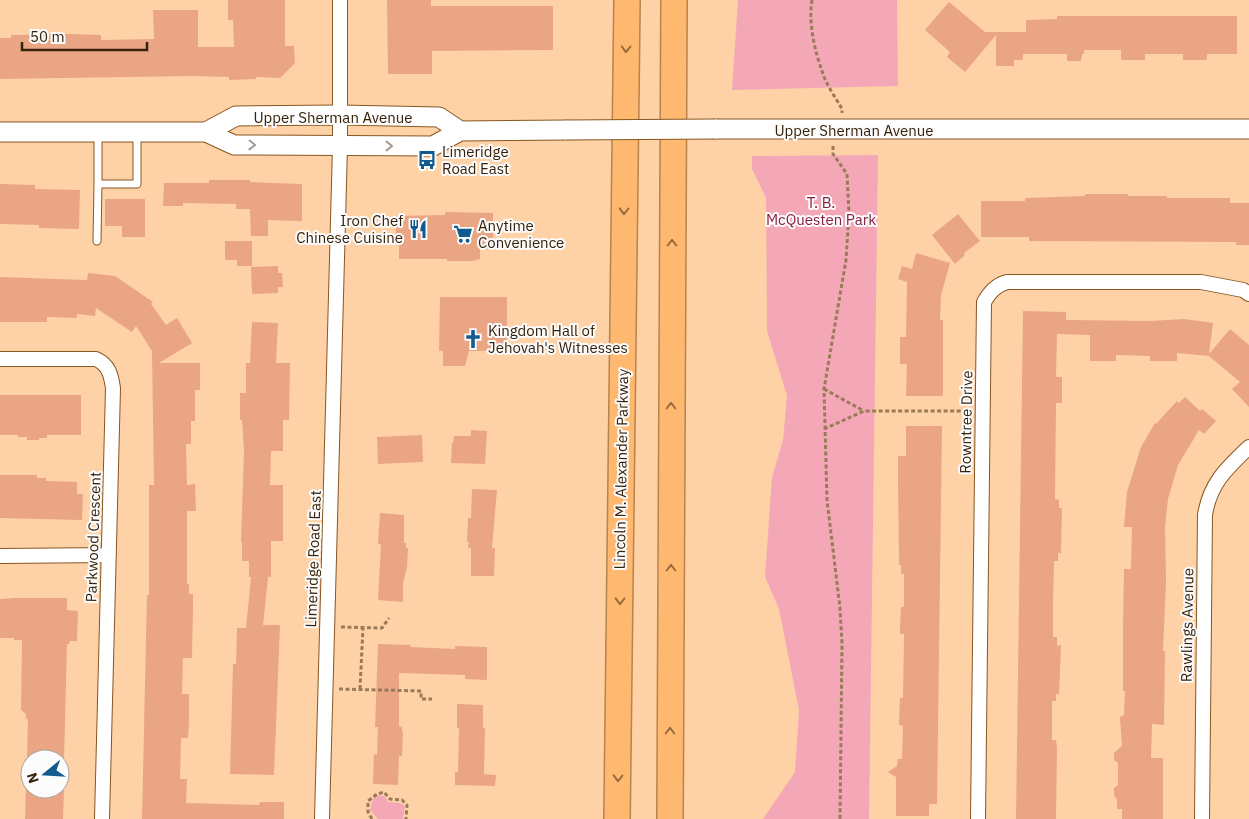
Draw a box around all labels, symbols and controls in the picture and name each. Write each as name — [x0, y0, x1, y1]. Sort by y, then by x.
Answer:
scale bar — [22, 20, 148, 52]
text: 50 m — [30, 27, 65, 46]
one-way arrow — [621, 45, 631, 53]
street label: Upper Sherman Avenue — [253, 108, 413, 127]
street label: Upper Sherman Avenue — [774, 121, 934, 140]
one-way arrow — [249, 140, 257, 150]
one-way arrow — [385, 141, 393, 151]
place label: Limeridge Road East — [442, 142, 509, 178]
bus stop icon: Limeridge Road East — [416, 149, 438, 171]
park label: T. B. McQuesten Park — [766, 193, 876, 229]
one-way arrow — [619, 208, 629, 215]
place label: Iron Chef Chinese Cuisine — [296, 211, 403, 247]
place label: Anytime Convenience — [478, 216, 564, 252]
restaurant icon: Iron Chef Chinese Cuisine — [407, 218, 429, 240]
supermarket icon: Anytime Convenience — [452, 223, 474, 245]
one-way arrow — [667, 239, 677, 246]
place label: Kingdom Hall of Jehovah's Witnesses — [488, 321, 628, 357]
church icon: Kingdom Hall of Jehovah's Witnesses — [462, 328, 484, 350]
street label: Lincoln M. Alexander Parkway — [610, 368, 632, 569]
street label: Rowntree Drive — [956, 370, 976, 474]
one-way arrow — [666, 401, 676, 409]
street label: Parkwood Crescent — [81, 471, 105, 603]
street label: Limeridge Road East — [301, 490, 325, 628]
one-way arrow — [665, 564, 676, 572]
street label: Rawlings Avenue — [1177, 568, 1197, 682]
one-way arrow — [615, 598, 625, 605]
one-way arrow — [665, 726, 675, 734]
north arrow — [20, 749, 70, 799]
text: N — [23, 770, 43, 786]
one-way arrow — [613, 774, 623, 782]

